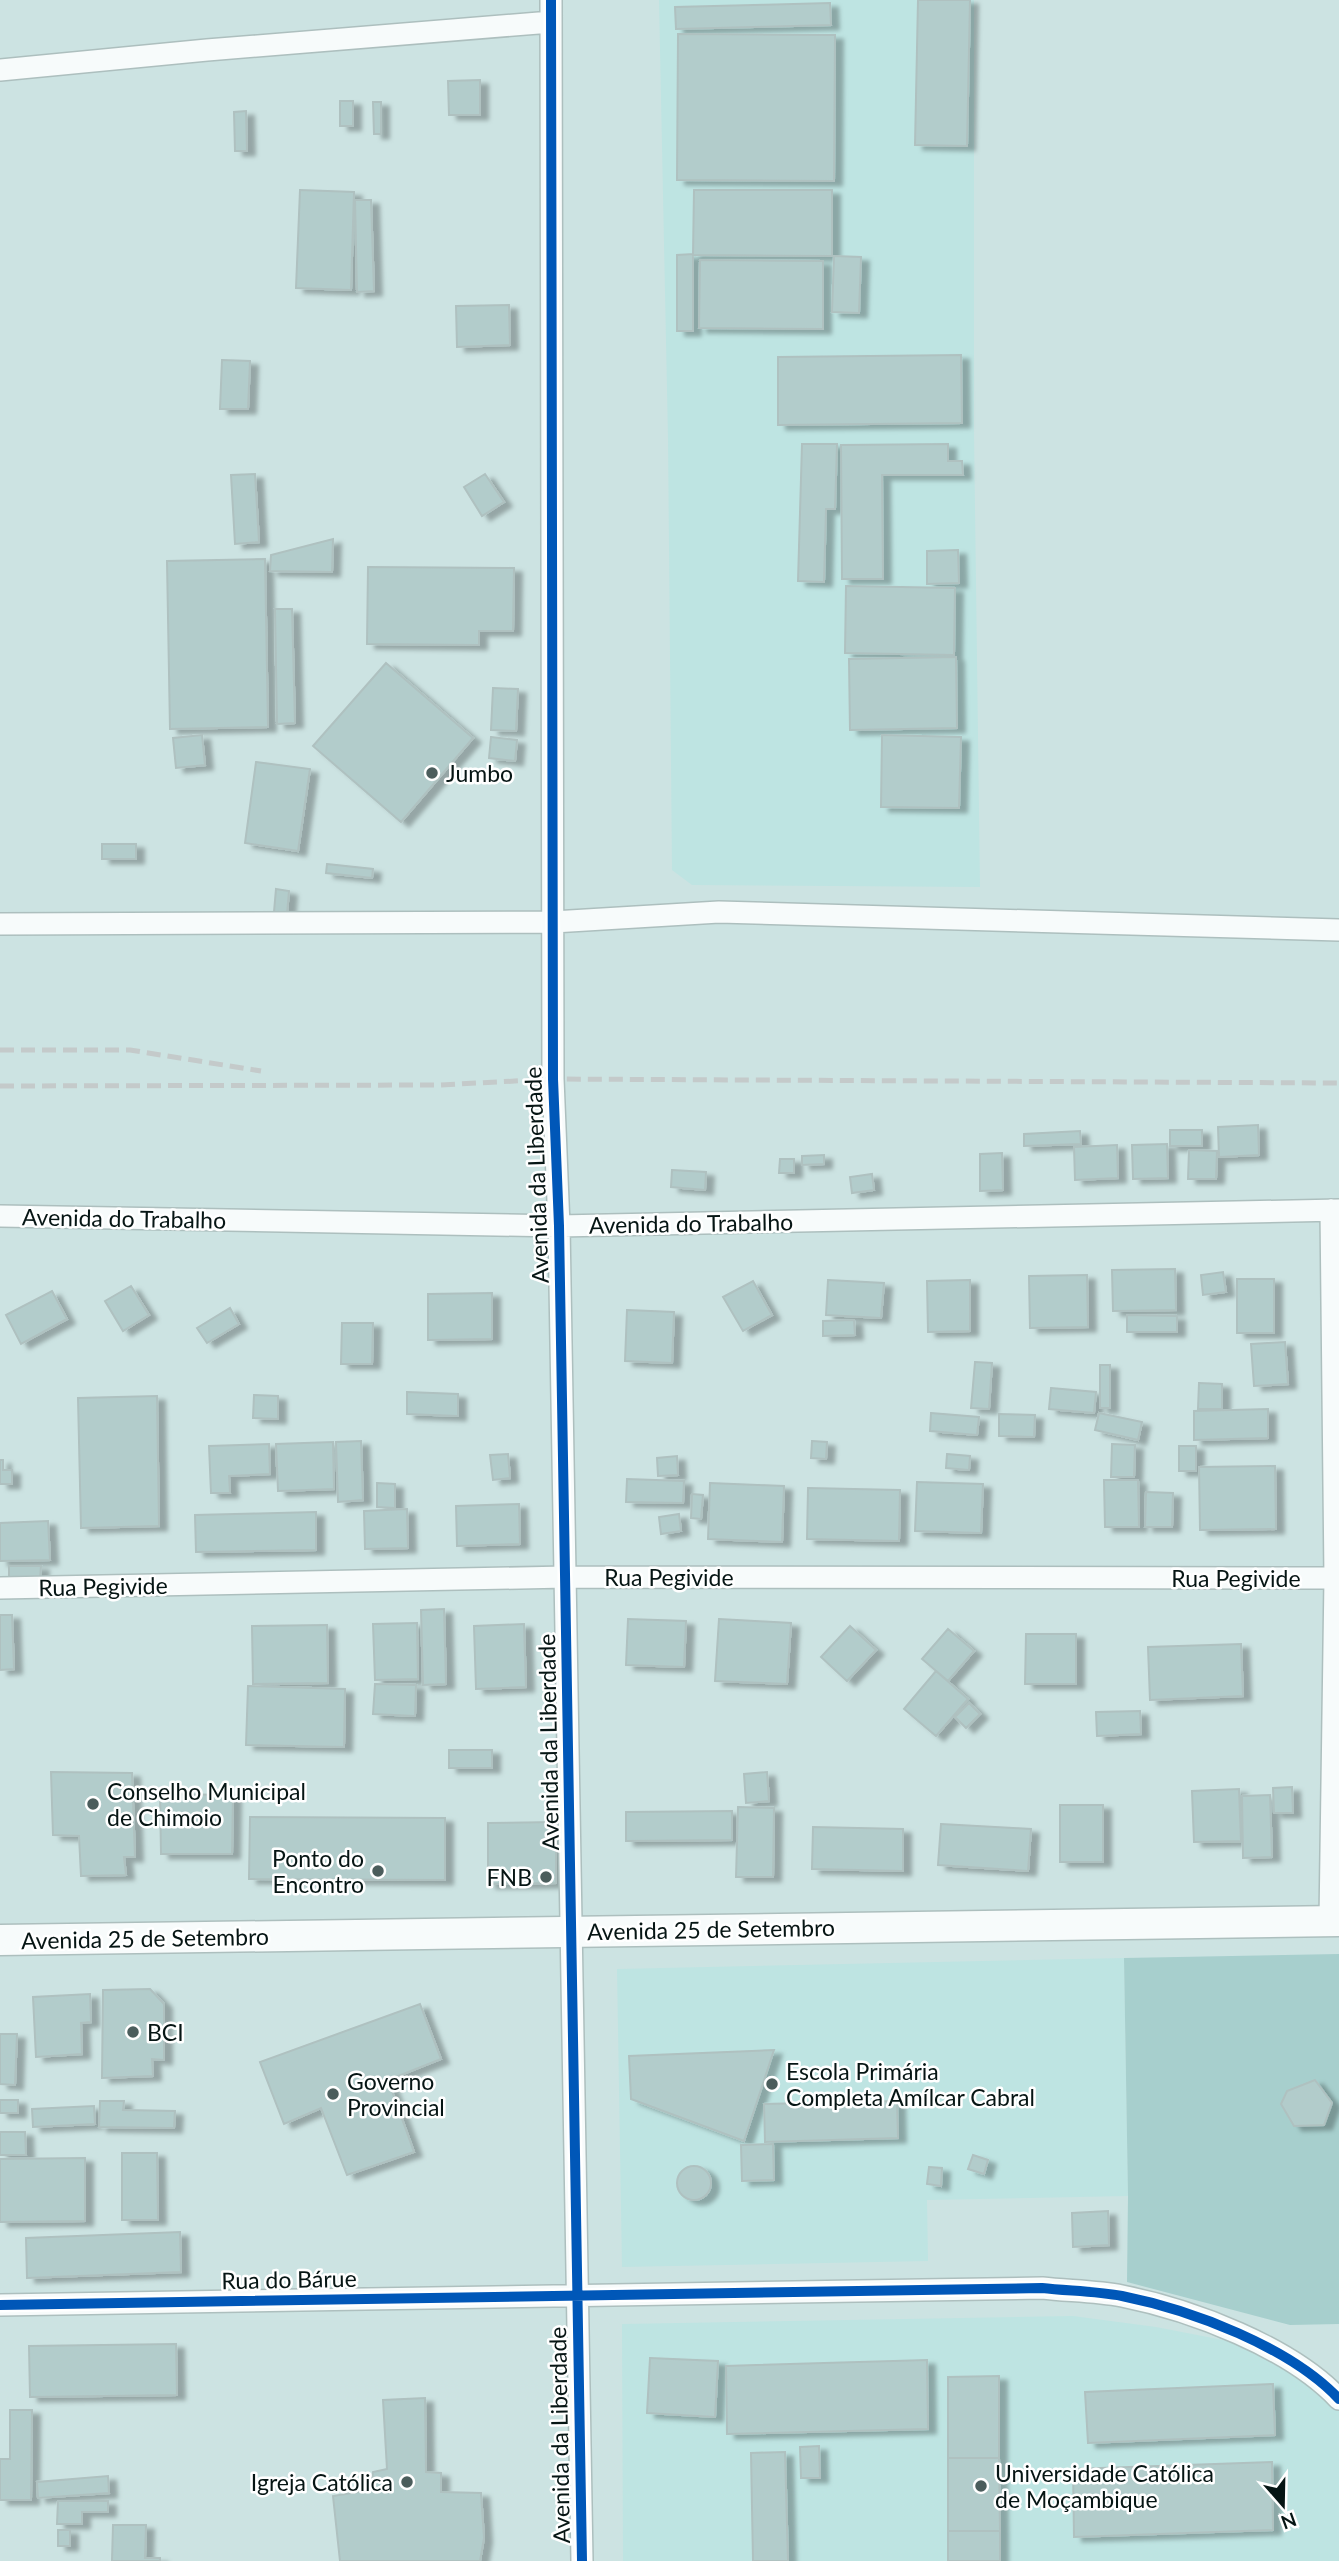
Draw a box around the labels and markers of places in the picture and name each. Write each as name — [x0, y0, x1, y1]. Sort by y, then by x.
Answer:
place label: Jumbo — [446, 759, 513, 787]
marker: Jumbo — [424, 765, 440, 781]
place label: Conselho Municipal de Chimoio — [107, 1777, 306, 1831]
marker: Conselho Municipal de Chimoio — [85, 1796, 101, 1812]
place label: Ponto do Encontro — [272, 1844, 364, 1898]
marker: Ponto do Encontro — [370, 1863, 386, 1879]
place label: FNB — [487, 1863, 532, 1891]
marker: FNB — [538, 1869, 554, 1885]
place label: BCI — [147, 2018, 184, 2046]
marker: BCI — [125, 2024, 141, 2040]
place label: Escola Primária Completa Amílcar Cabral — [786, 2057, 1035, 2111]
place label: Governo Provincial — [347, 2067, 445, 2121]
marker: Escola Primária Completa Amílcar Cabral — [764, 2076, 780, 2092]
marker: Governo Provincial — [325, 2086, 341, 2102]
place label: Universidade Católica de Moçambique — [995, 2459, 1214, 2513]
place label: Igreja Católica — [251, 2468, 393, 2496]
marker: Igreja Católica — [399, 2474, 415, 2490]
marker: Universidade Católica de Moçambique — [973, 2478, 989, 2494]

